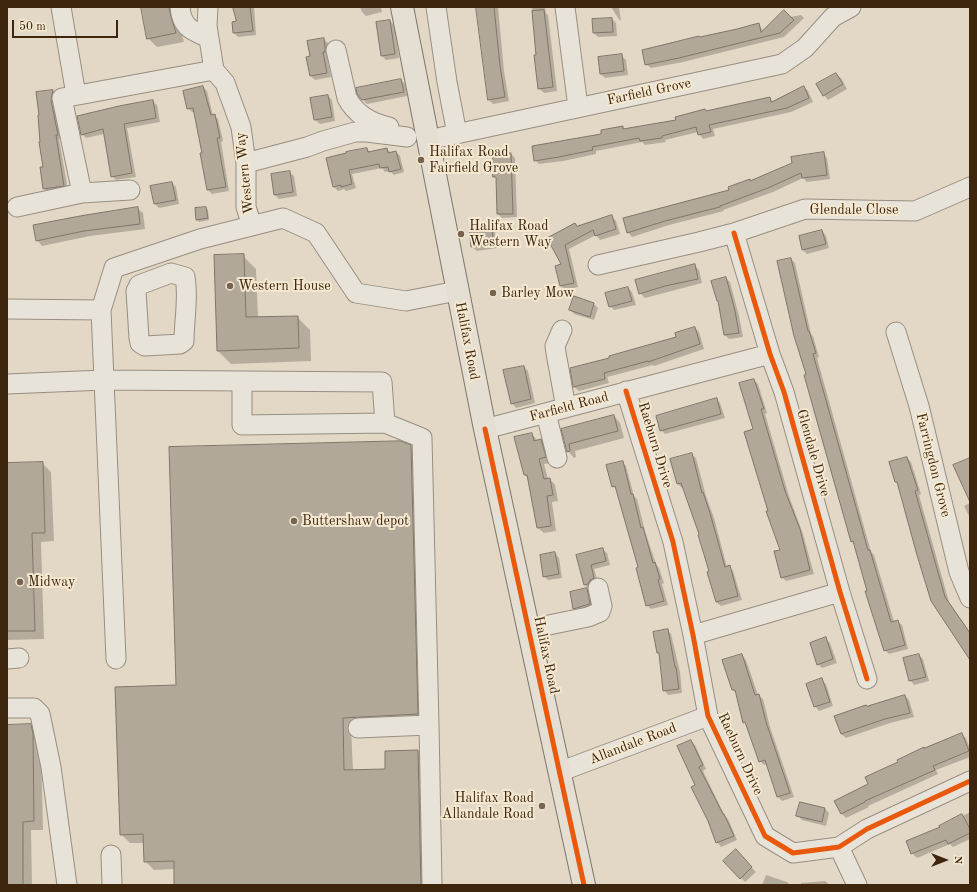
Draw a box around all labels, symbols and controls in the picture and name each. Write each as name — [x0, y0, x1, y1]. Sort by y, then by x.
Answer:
scale bar — [14, 12, 120, 38]
text: 50 m — [19, 21, 46, 33]
street label: Farfield Grove — [605, 75, 693, 109]
street label: Western Way — [232, 131, 258, 215]
place label: Halifax Road Fairfield Grove — [429, 144, 518, 176]
marker: Halifax Road Fairfield Grove — [416, 155, 426, 165]
street label: Glendale Close — [810, 202, 898, 218]
place label: Halifax Road Western Way — [469, 218, 552, 250]
marker: Halifax Road Western Way — [456, 229, 466, 239]
place label: Western House — [238, 278, 331, 294]
marker: Western House — [225, 281, 235, 291]
place label: Barley Mow — [501, 285, 574, 301]
marker: Barley Mow — [488, 288, 498, 298]
street label: Halifax Road — [451, 300, 483, 382]
street label: Farfield Road — [528, 388, 610, 426]
street label: Raeburn Drive — [634, 400, 676, 490]
street label: Glendale Drive — [793, 407, 833, 499]
street label: Farringdon Grove — [912, 411, 954, 519]
place label: Buttershaw depot — [302, 513, 409, 529]
marker: Buttershaw depot — [289, 516, 299, 526]
place label: Midway — [28, 574, 75, 590]
marker: Midway — [15, 577, 25, 587]
street label: Halifax Road — [530, 614, 562, 696]
street label: Raeburn Drive — [714, 710, 766, 798]
street label: Allandale Road — [587, 720, 679, 768]
place label: Halifax Road Allandale Road — [442, 790, 534, 822]
marker: Halifax Road Allandale Road — [537, 801, 547, 811]
north arrow — [925, 840, 965, 880]
text: N — [952, 856, 963, 864]

